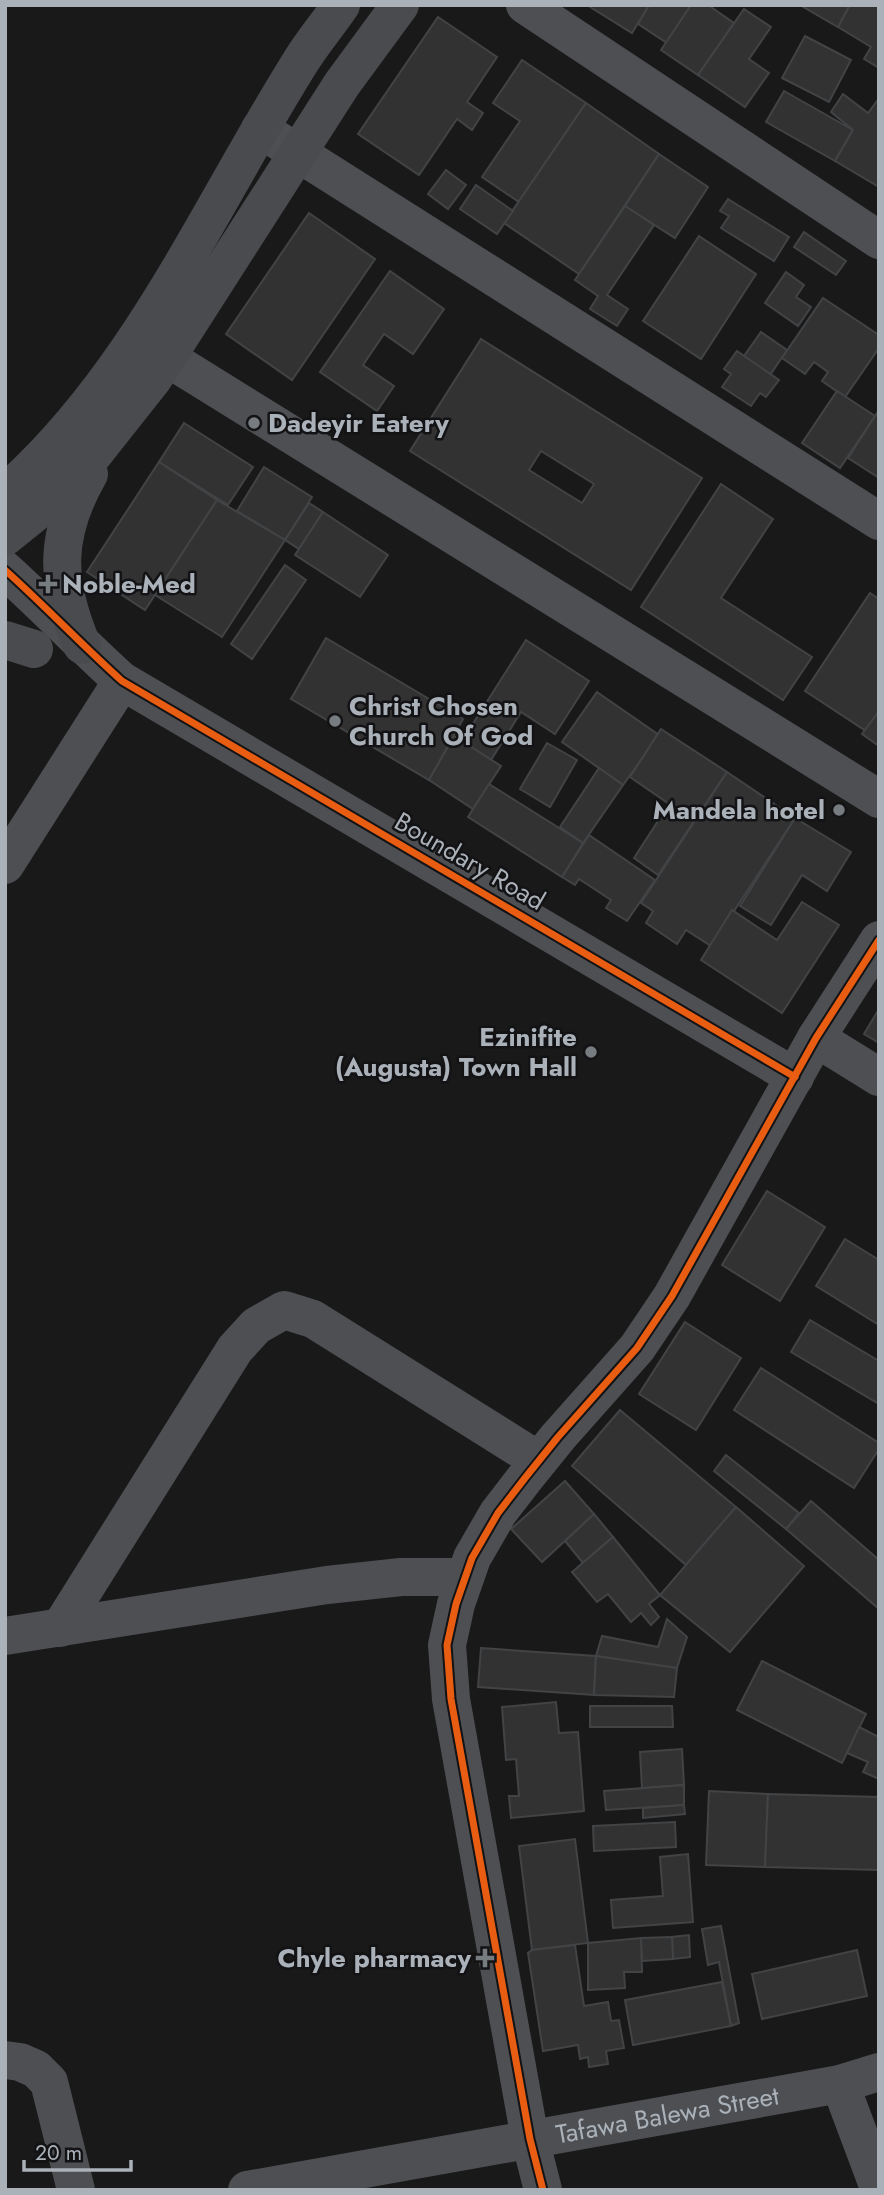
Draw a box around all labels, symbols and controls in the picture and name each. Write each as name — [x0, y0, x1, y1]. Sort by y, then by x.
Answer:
place label: Dadeyir Eatery — [268, 404, 449, 442]
marker: Dadeyir Eatery — [246, 415, 262, 431]
place label: Noble-Med — [62, 565, 196, 603]
marker: Noble-Med — [40, 576, 56, 592]
place label: Christ Chosen Church Of God — [349, 687, 533, 755]
marker: Christ Chosen Church Of God — [327, 713, 343, 729]
place label: Mandela hotel — [653, 791, 825, 829]
street label: Boundary Road — [388, 802, 552, 920]
marker: Mandela hotel — [831, 802, 847, 818]
place label: Ezinifite (Augusta) Town Hall — [335, 1018, 577, 1086]
marker: Ezinifite (Augusta) Town Hall — [583, 1044, 599, 1060]
place label: Chyle pharmacy — [278, 1939, 471, 1977]
marker: Chyle pharmacy — [477, 1950, 493, 1966]
street label: Tafawa Balewa Street — [553, 2076, 783, 2153]
scale bar — [24, 2128, 131, 2172]
text: 20 m — [35, 2138, 82, 2168]

